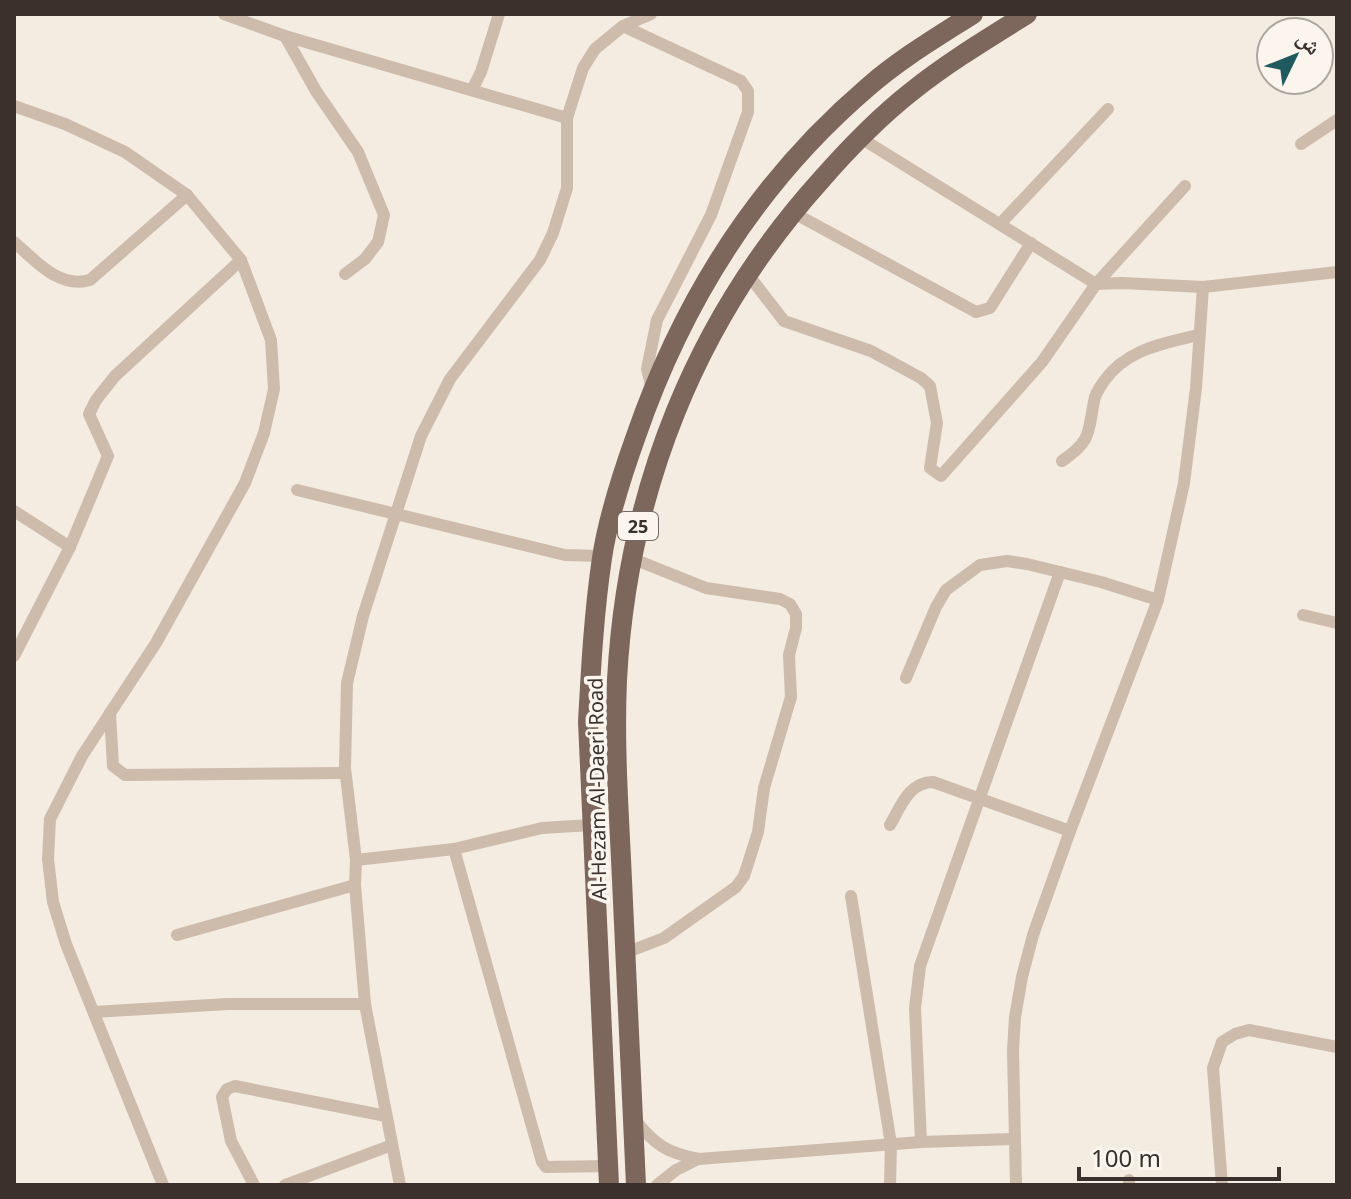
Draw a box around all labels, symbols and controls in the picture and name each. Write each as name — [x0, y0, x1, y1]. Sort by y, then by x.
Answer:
north arrow — [1255, 16, 1335, 96]
text: ش — [1291, 23, 1329, 60]
road number: 25 — [618, 512, 658, 540]
street label: Al-Hezam Al-Daeri Road — [582, 677, 612, 901]
scale bar — [1079, 1131, 1279, 1181]
text: 100 m — [1091, 1141, 1161, 1174]

